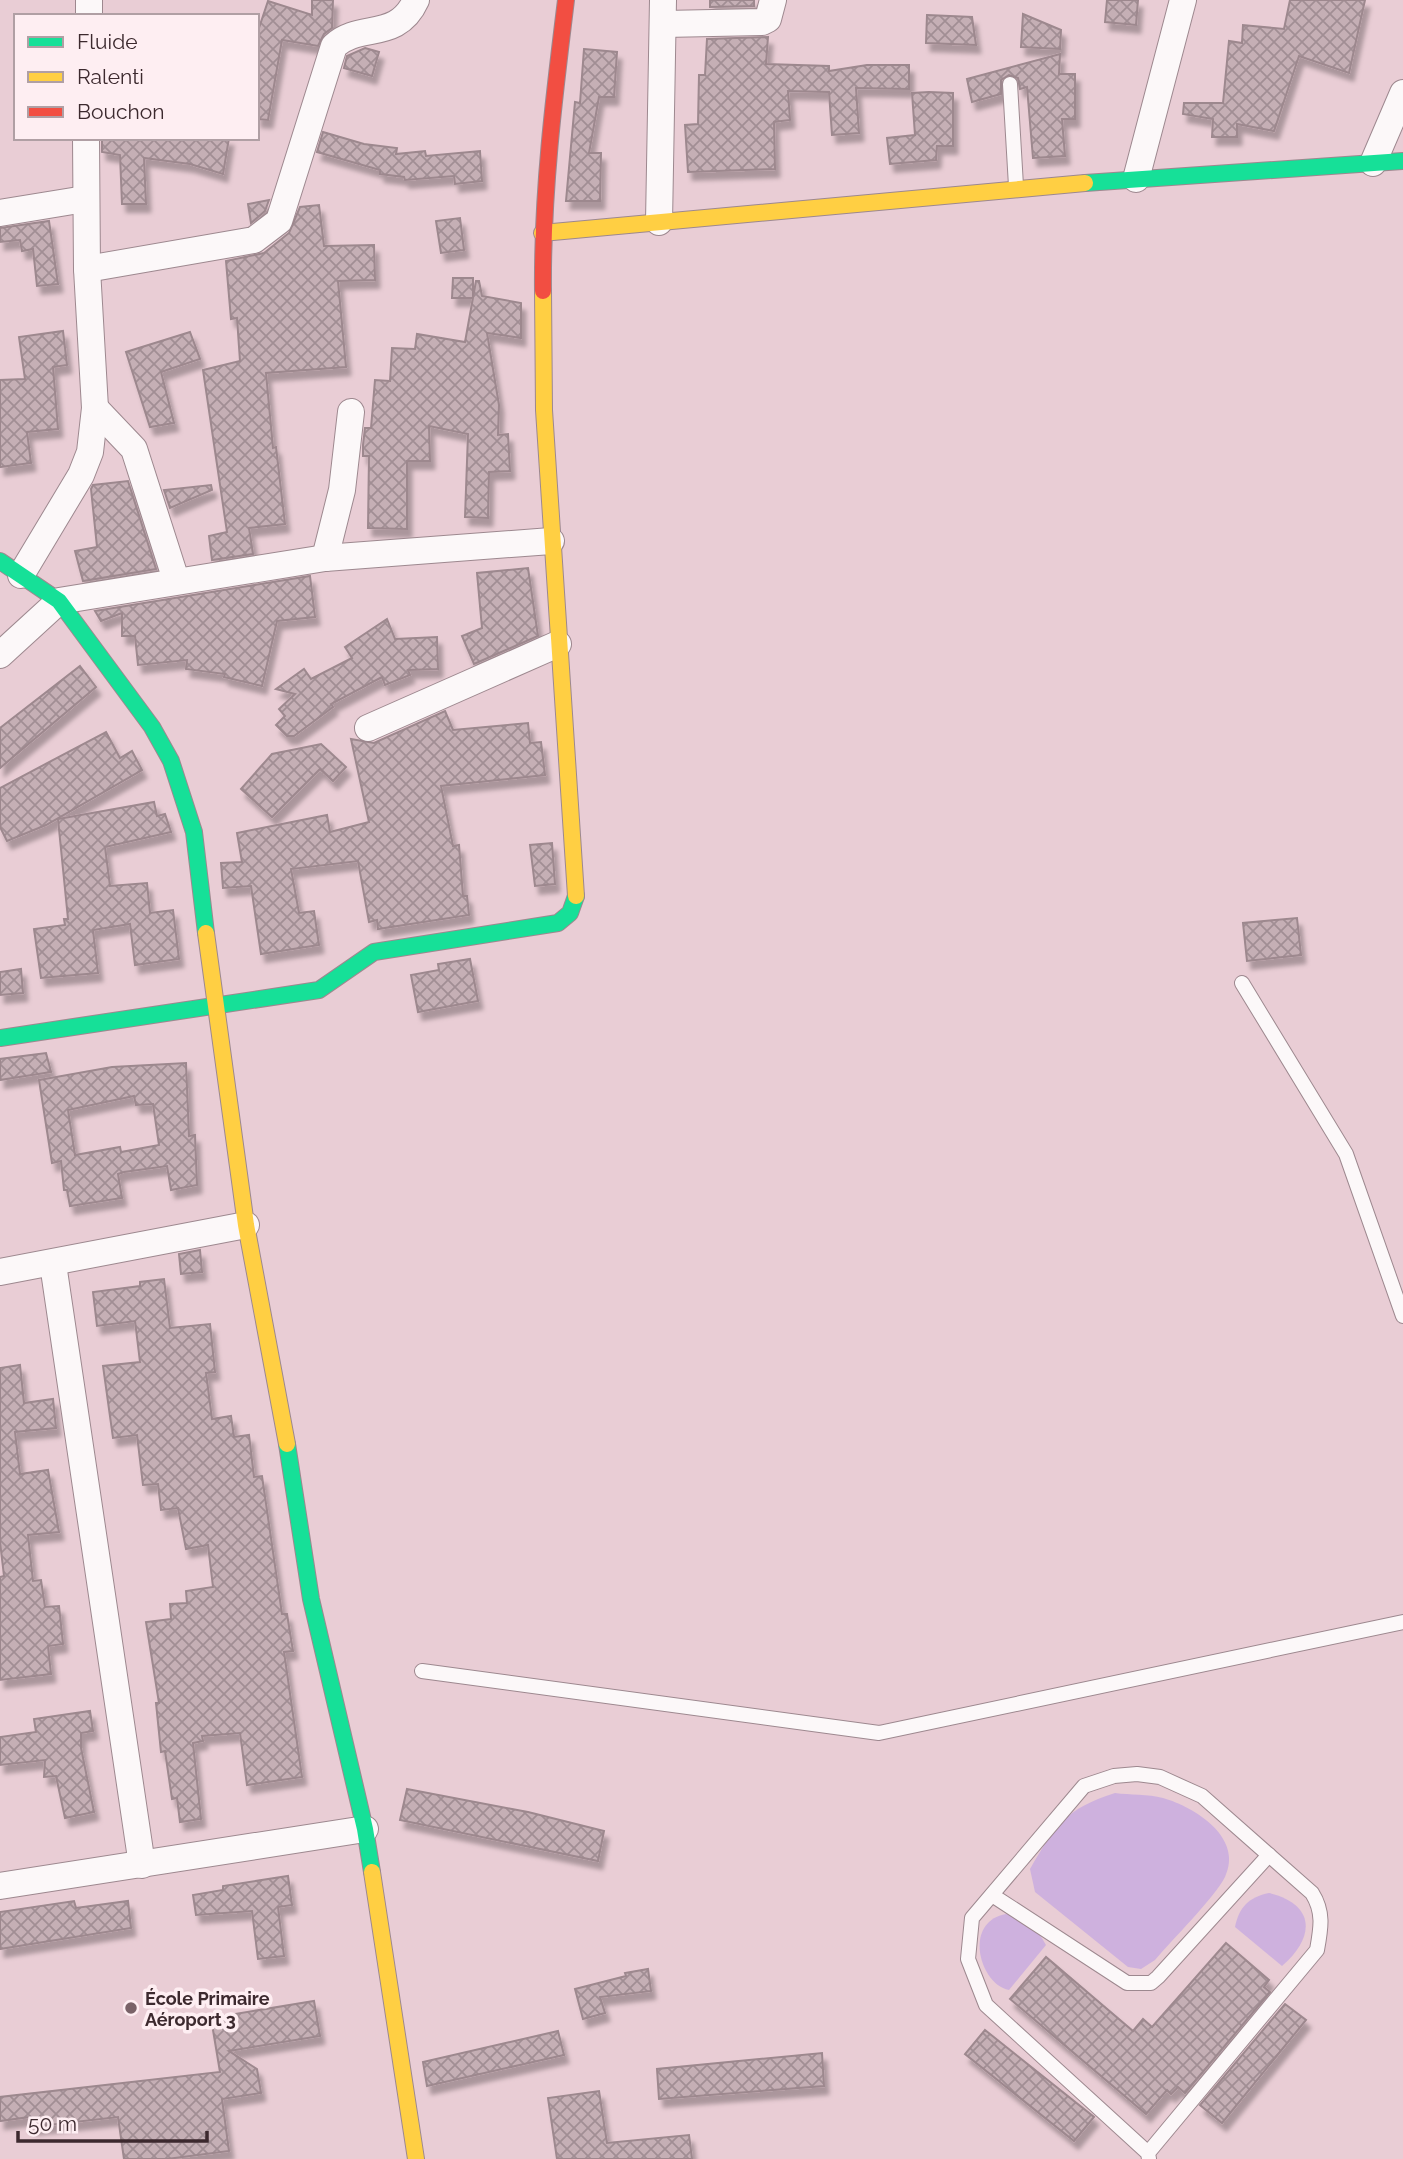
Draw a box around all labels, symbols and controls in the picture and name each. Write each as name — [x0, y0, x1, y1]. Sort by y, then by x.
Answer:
legend — [14, 14, 259, 140]
text: Fluide — [77, 29, 138, 54]
text: Ralenti — [77, 64, 144, 89]
text: Bouchon — [77, 99, 164, 124]
place label: École Primaire Aéroport 3 — [145, 1988, 270, 2030]
marker: École Primaire Aéroport 3 — [123, 2000, 139, 2016]
scale bar — [18, 2100, 206, 2144]
text: 50 m — [28, 2111, 77, 2136]

